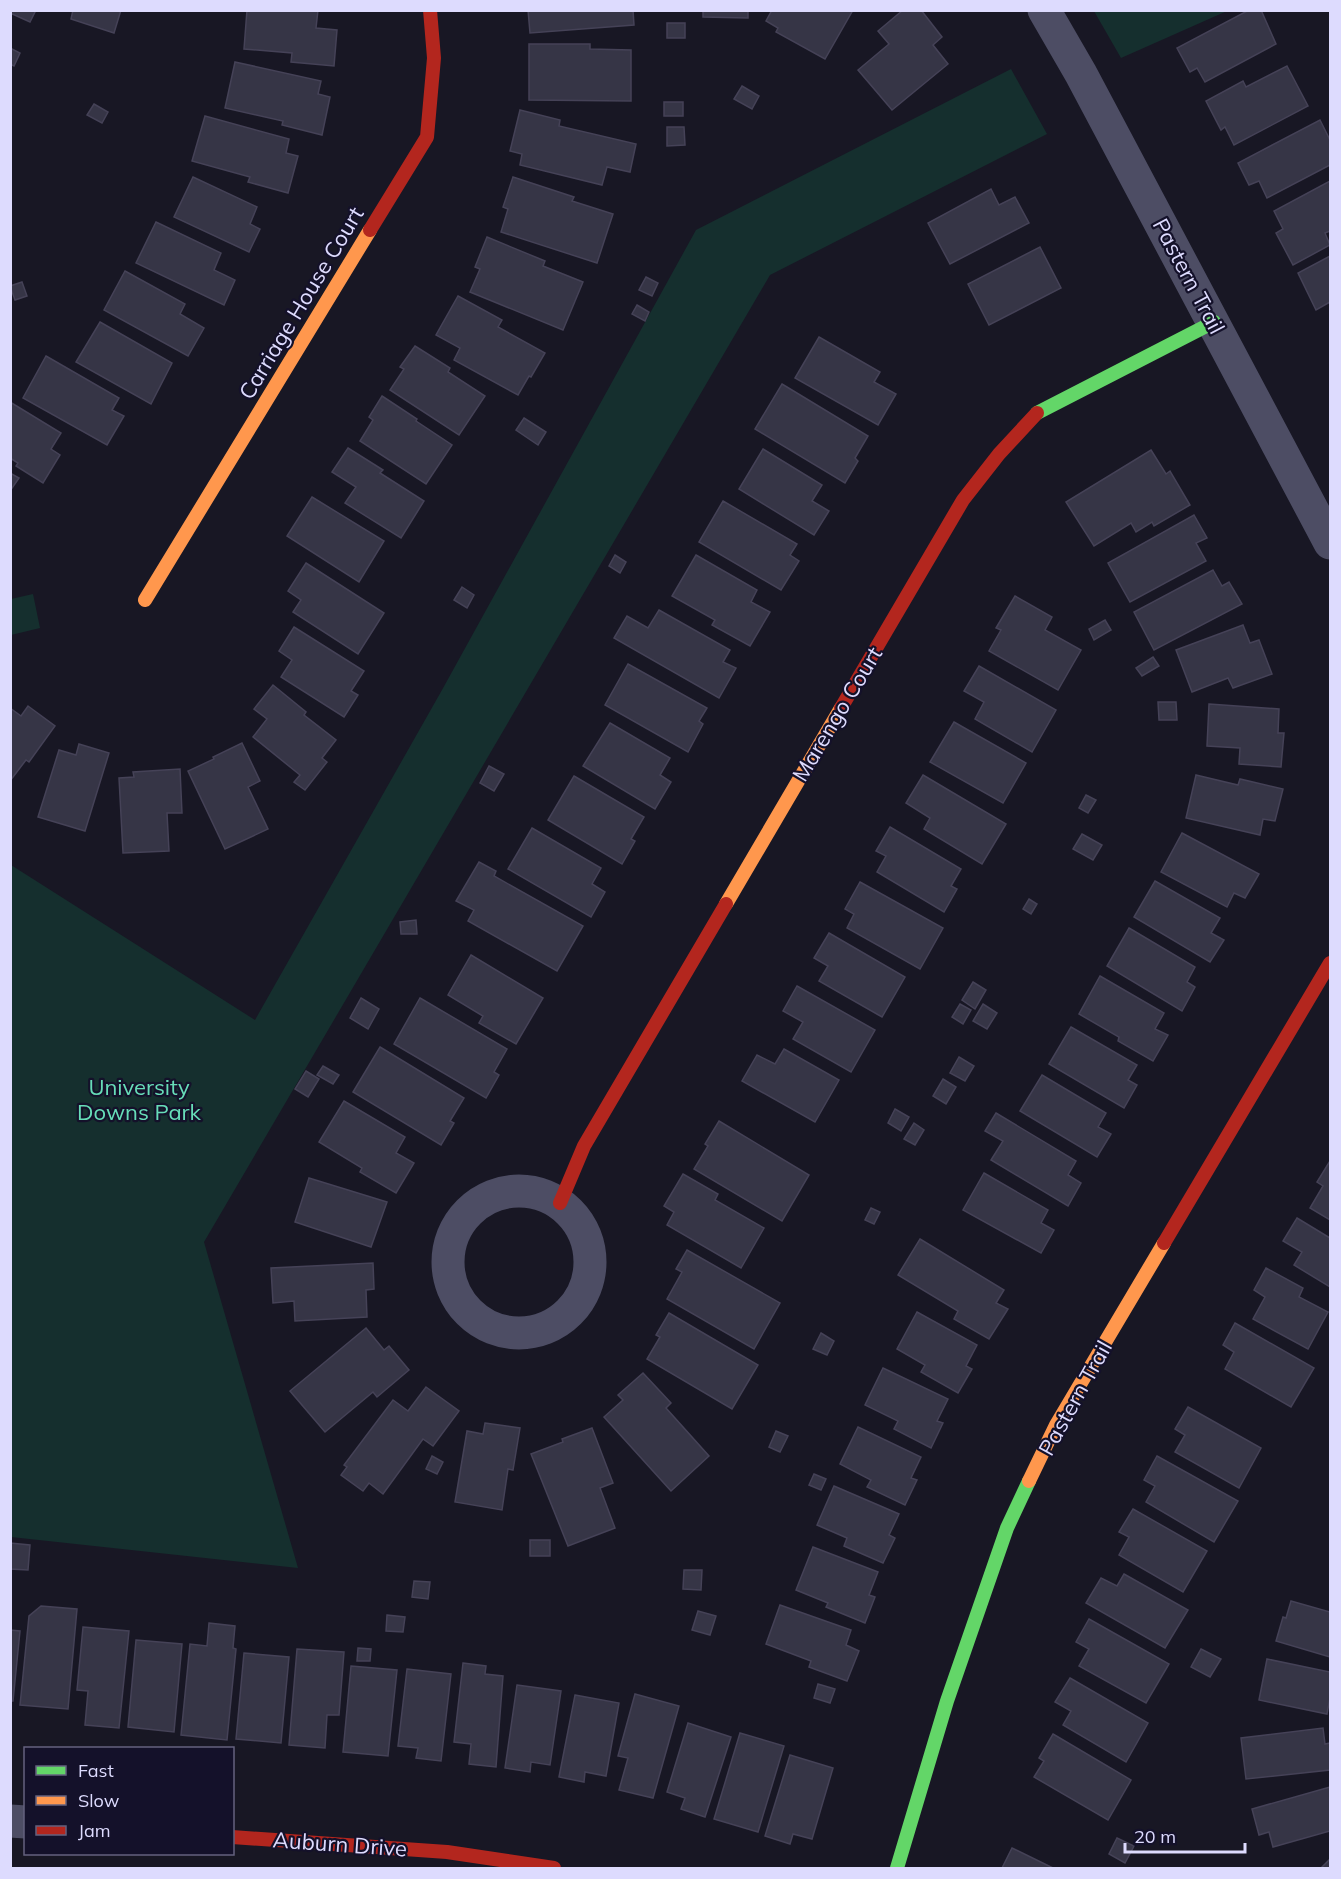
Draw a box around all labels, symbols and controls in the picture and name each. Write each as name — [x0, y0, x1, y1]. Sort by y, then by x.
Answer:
street label: Carriage House Court — [232, 201, 370, 404]
street label: Pastern Trail — [1147, 213, 1231, 339]
street label: Marengo Court — [786, 641, 888, 786]
park label: University Downs Park — [77, 1073, 202, 1126]
street label: Pastern Trail — [1032, 1336, 1118, 1460]
legend — [24, 1747, 234, 1855]
text: Fast — [78, 1759, 114, 1782]
text: Slow — [78, 1789, 120, 1812]
scale bar — [1125, 1816, 1245, 1854]
text: Jam — [78, 1819, 111, 1842]
street label: Auburn Drive — [272, 1825, 408, 1863]
text: 20 m — [1134, 1825, 1176, 1848]

